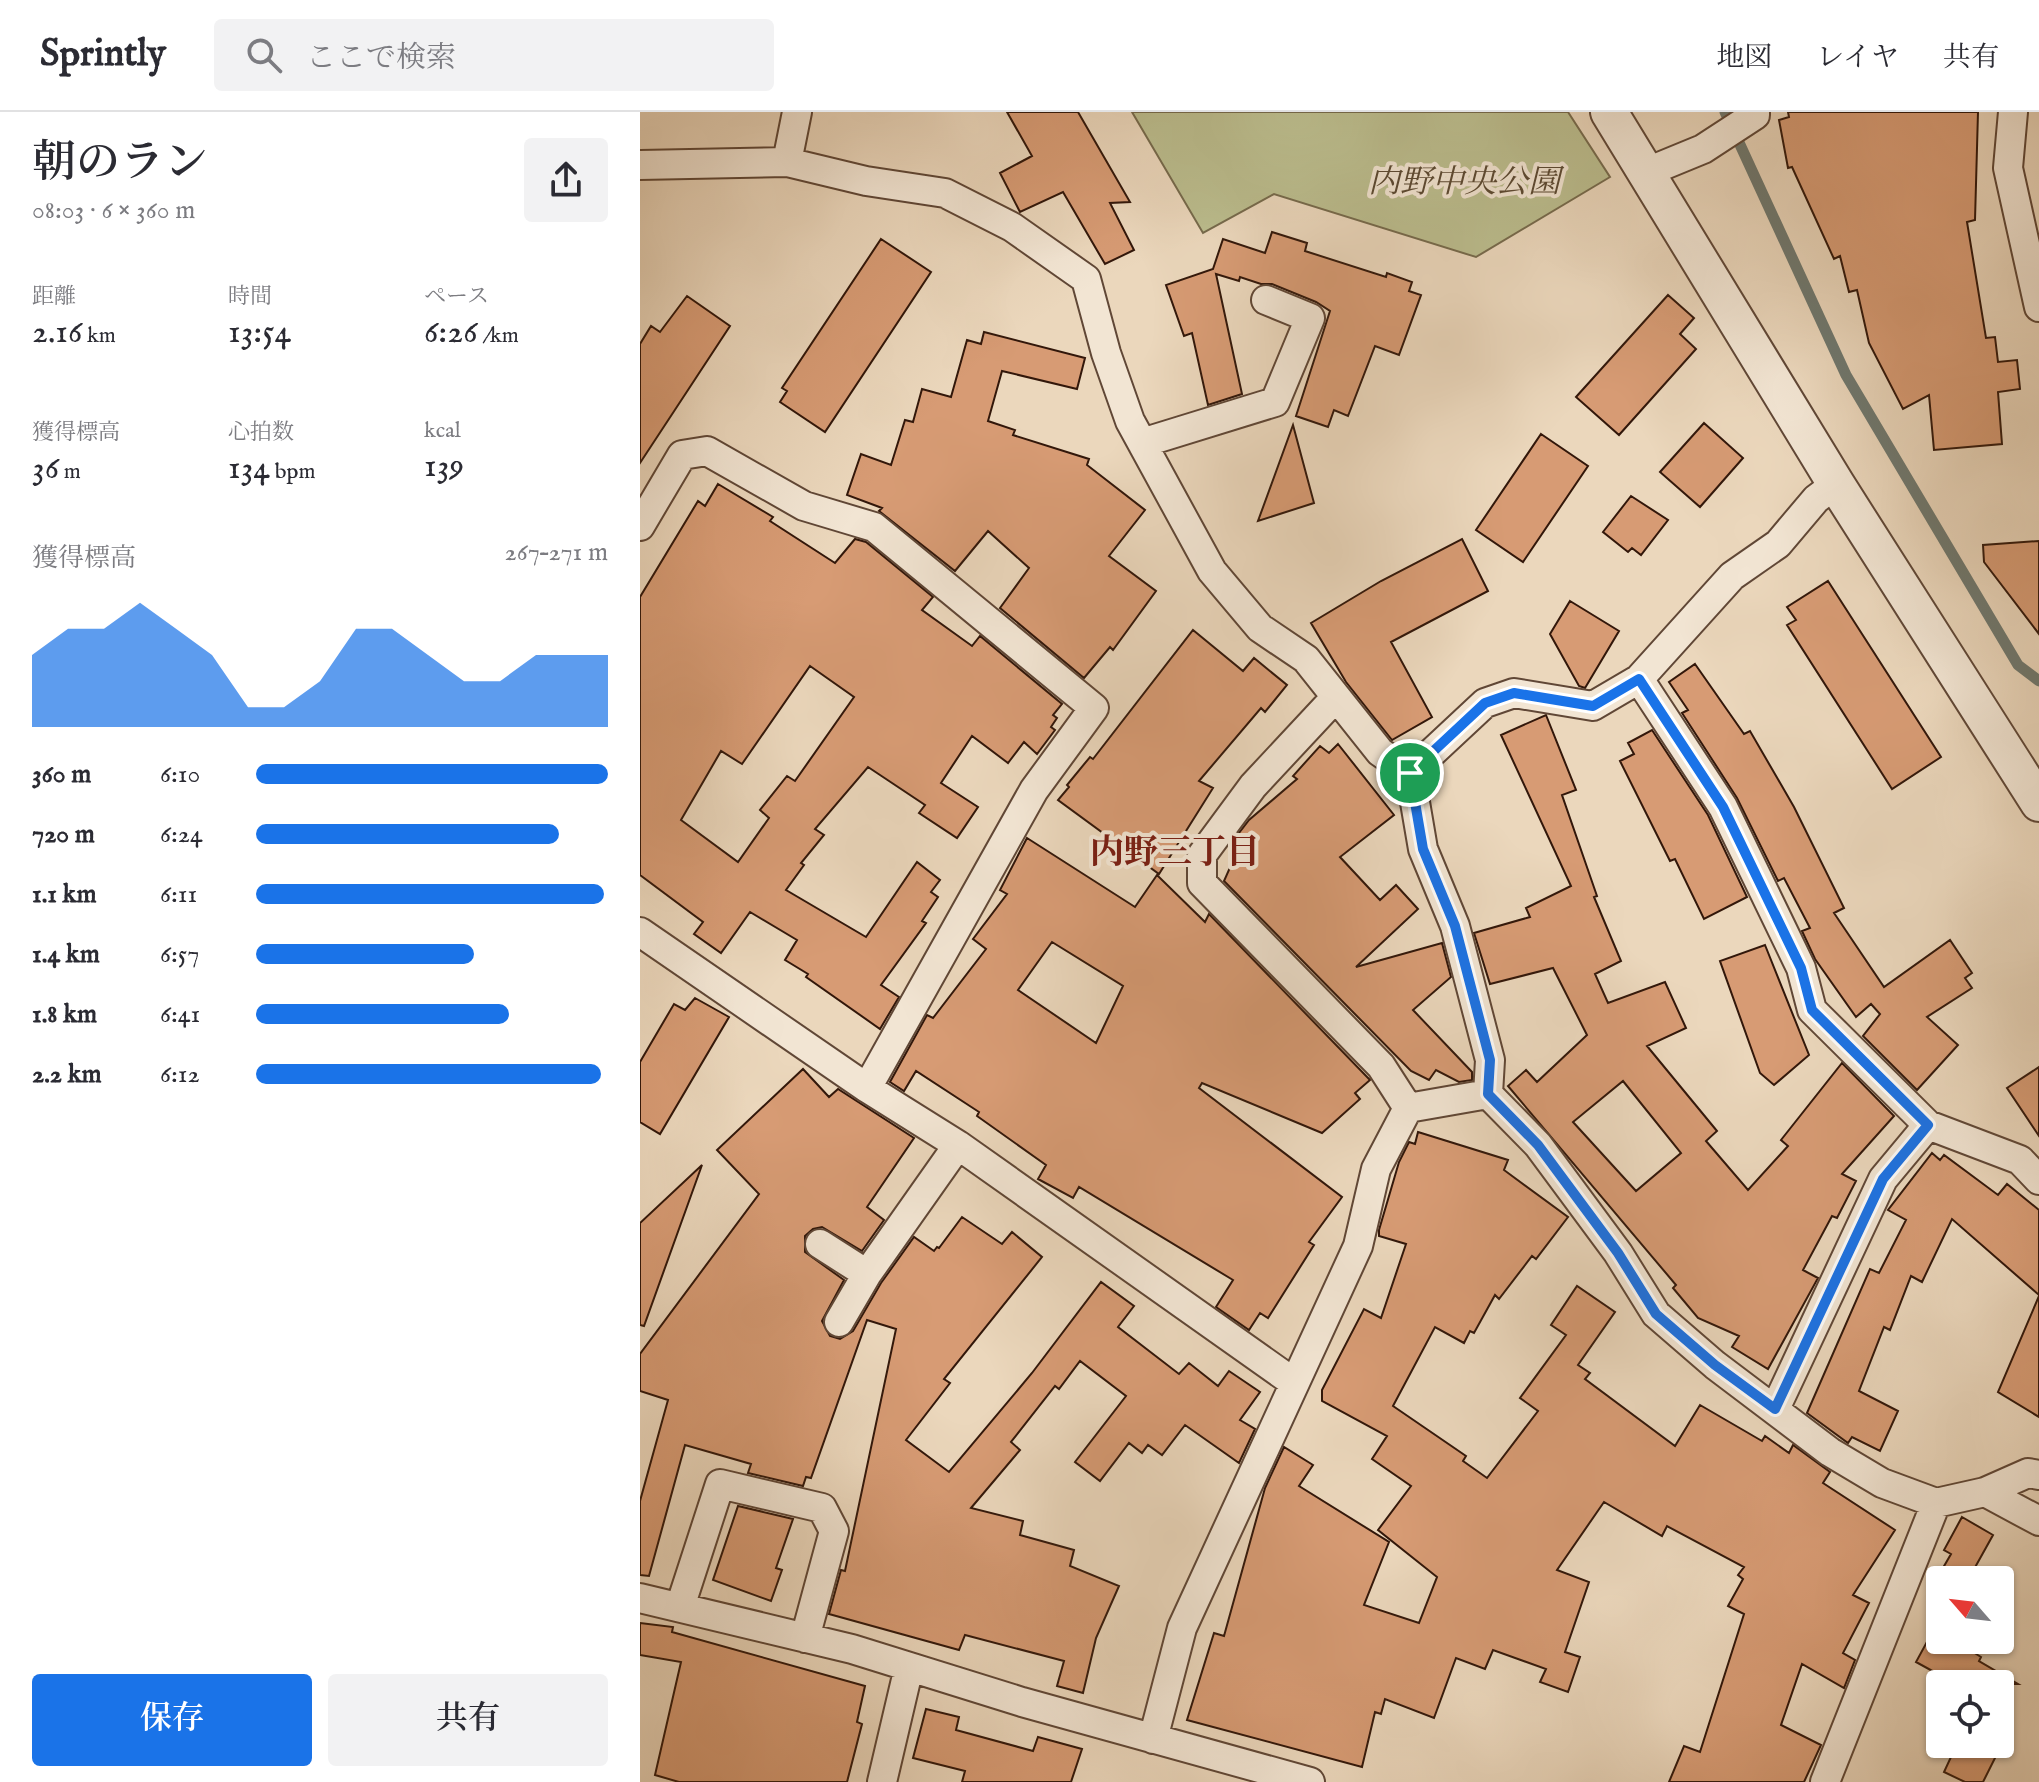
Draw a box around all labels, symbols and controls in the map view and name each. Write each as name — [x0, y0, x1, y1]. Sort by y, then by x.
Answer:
search box — [214, 19, 774, 91]
text: Sprintly — [40, 31, 166, 79]
icon: search — [242, 33, 286, 77]
text: ここで検索 — [306, 40, 456, 78]
text: 地図 — [1716, 41, 1772, 76]
text: レイヤ — [1816, 41, 1899, 76]
text: 共有 — [1943, 41, 1999, 76]
text: 朝のラン — [32, 136, 208, 192]
button: share — [524, 138, 608, 222]
park label: 内野中央公園 — [1368, 163, 1565, 204]
text: 08:03 · 6 × 360 m — [32, 194, 195, 227]
text: 距離 — [32, 283, 76, 311]
text: 時間 — [228, 283, 272, 311]
text: ペース — [424, 283, 489, 311]
text: 2.16 — [32, 311, 82, 354]
text: 13:54 — [228, 311, 291, 354]
text: 6:26 — [424, 311, 478, 354]
text: km — [82, 322, 116, 350]
text: /km — [478, 322, 519, 350]
text: kcal — [424, 417, 461, 445]
text: 獲得標高 — [32, 419, 120, 447]
text: 心拍数 — [228, 419, 294, 447]
text: 139 — [424, 445, 464, 488]
text: 36 — [32, 447, 59, 490]
text: 134 — [228, 447, 270, 490]
text: m — [59, 458, 81, 486]
text: bpm — [270, 458, 315, 486]
text: 267–271 m — [504, 536, 608, 569]
text: 獲得標高 — [32, 542, 136, 575]
pin — [1376, 739, 1444, 807]
icon: arrive — [1388, 751, 1432, 795]
text: 360 m — [32, 758, 91, 791]
text: 6:10 — [160, 758, 200, 791]
text: 720 m — [32, 818, 95, 851]
text: 6:24 — [160, 818, 203, 851]
district label: 内野三丁目 — [1090, 832, 1260, 875]
text: 1.1 km — [32, 878, 97, 911]
text: 6:11 — [160, 878, 197, 911]
text: 1.4 km — [32, 938, 100, 971]
text: 6:57 — [160, 938, 199, 971]
text: 1.8 km — [32, 998, 97, 1031]
text: 6:41 — [160, 998, 200, 1031]
text: 2.2 km — [32, 1058, 102, 1091]
text: 6:12 — [160, 1058, 200, 1091]
north arrow — [1926, 1566, 2014, 1654]
map controls — [1926, 1566, 2014, 1758]
button: locate — [1926, 1670, 2014, 1758]
button: 保存 — [32, 1674, 312, 1766]
button: 共有 — [328, 1674, 608, 1766]

